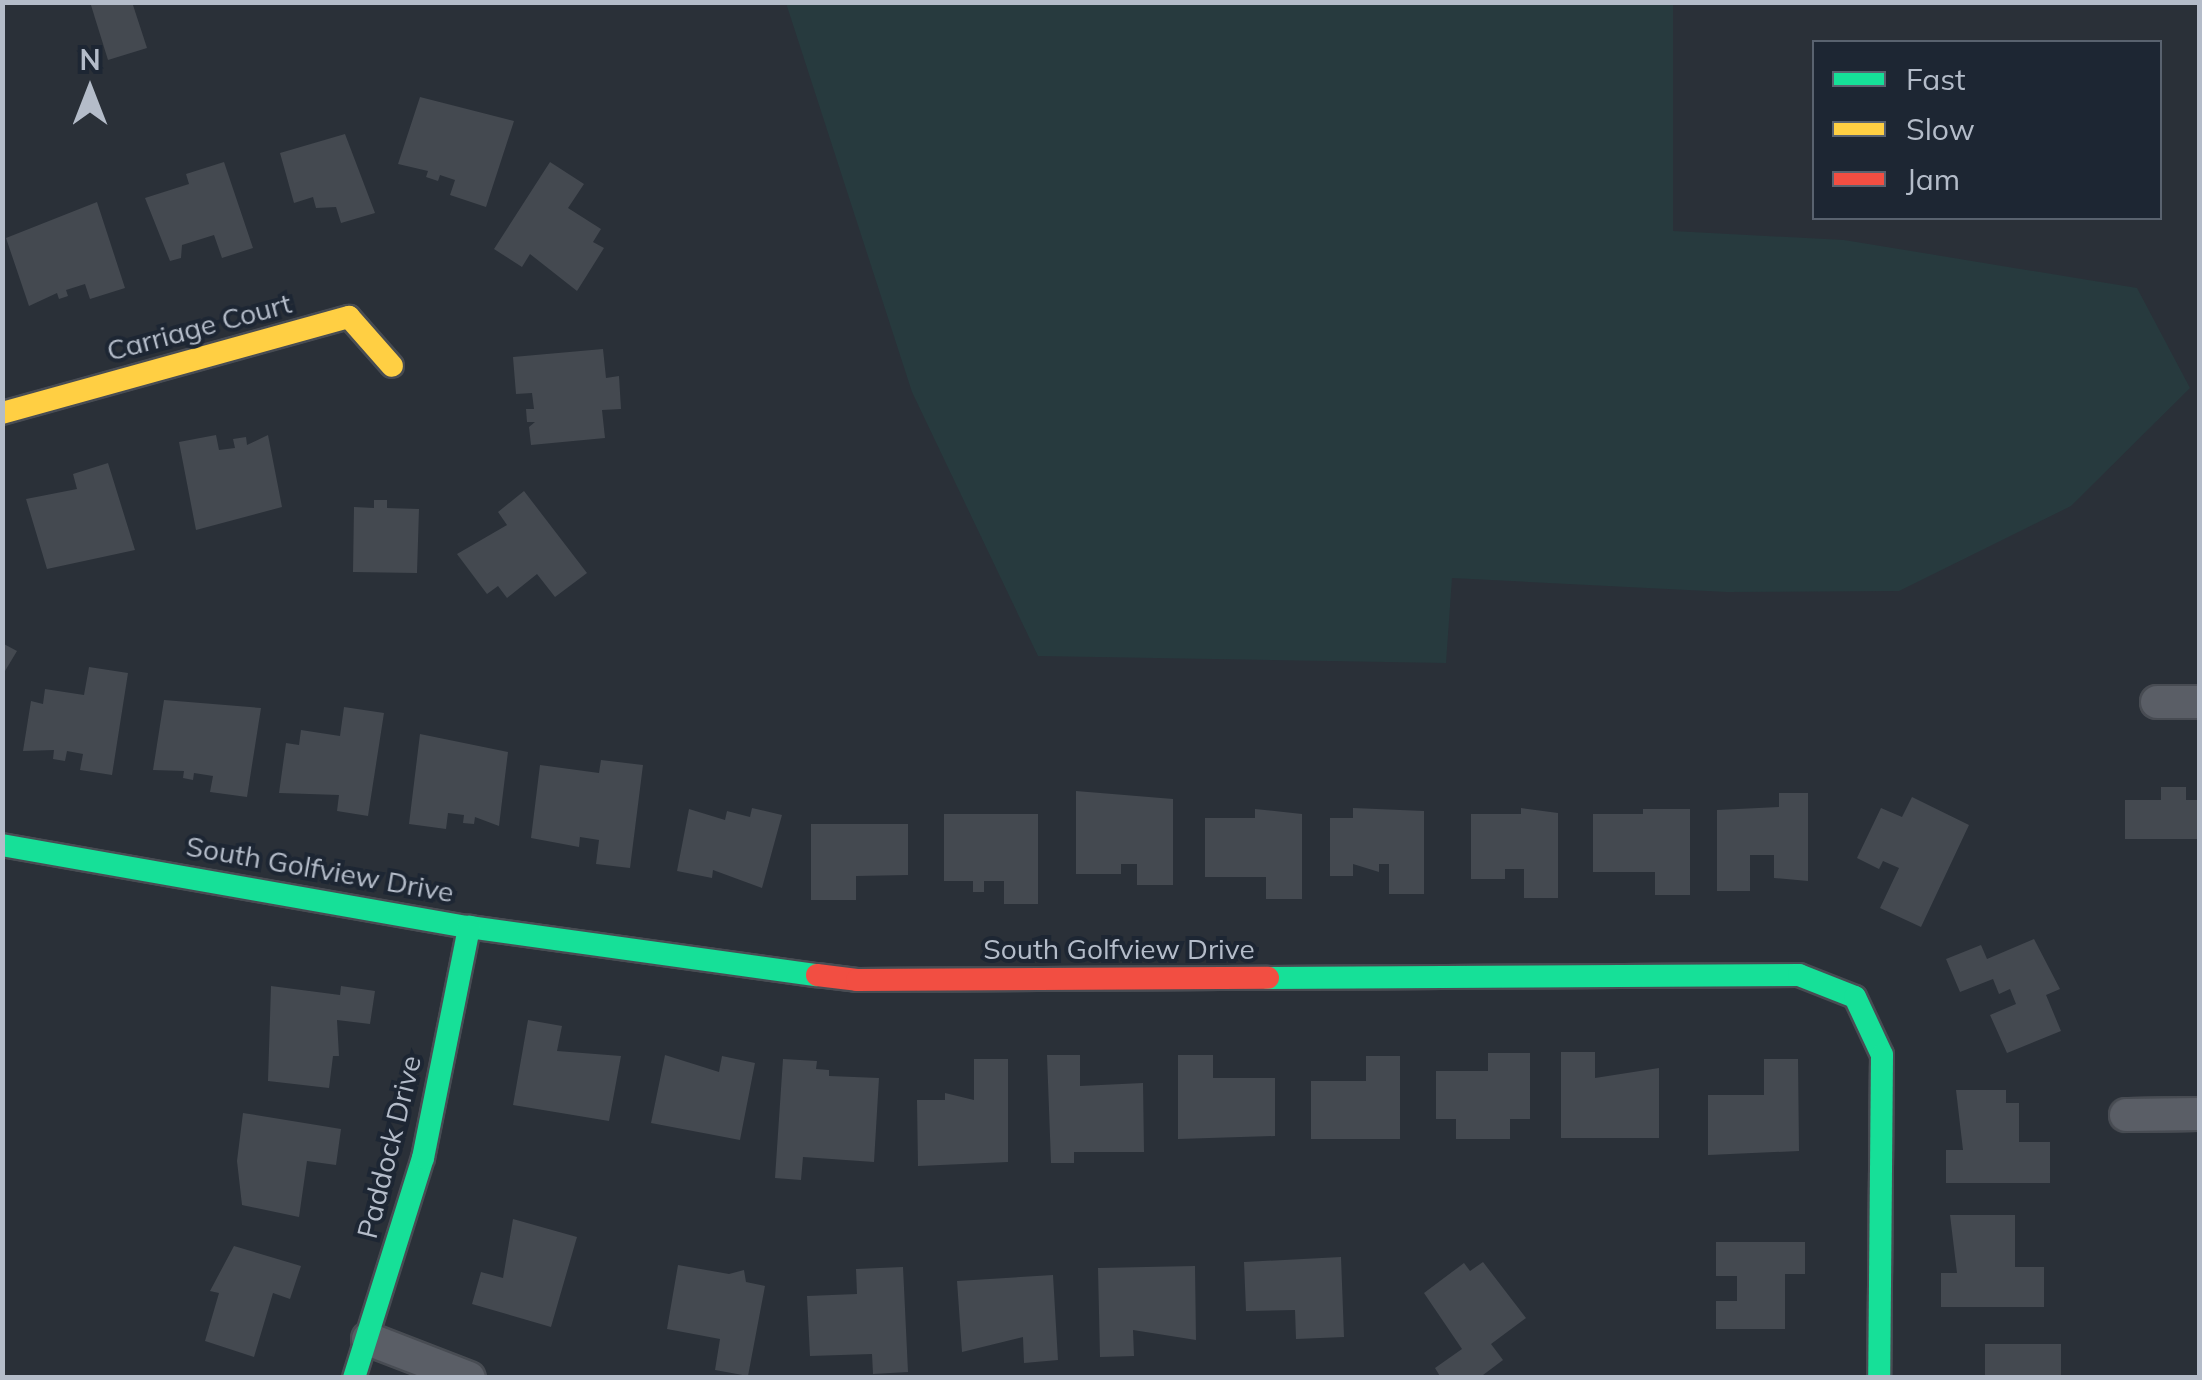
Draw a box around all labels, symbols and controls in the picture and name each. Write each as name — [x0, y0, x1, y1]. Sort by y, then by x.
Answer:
north arrow — [40, 40, 140, 140]
legend — [1812, 40, 2162, 220]
text: N — [79, 42, 101, 77]
text: Fast — [1906, 60, 1966, 98]
text: Slow — [1906, 110, 1975, 148]
text: Jam — [1906, 160, 1960, 198]
street label: Carriage Court — [103, 286, 295, 368]
street label: South Golfview Drive — [183, 829, 457, 909]
street label: South Golfview Drive — [983, 932, 1255, 966]
street label: Paddock Drive — [350, 1052, 428, 1242]

